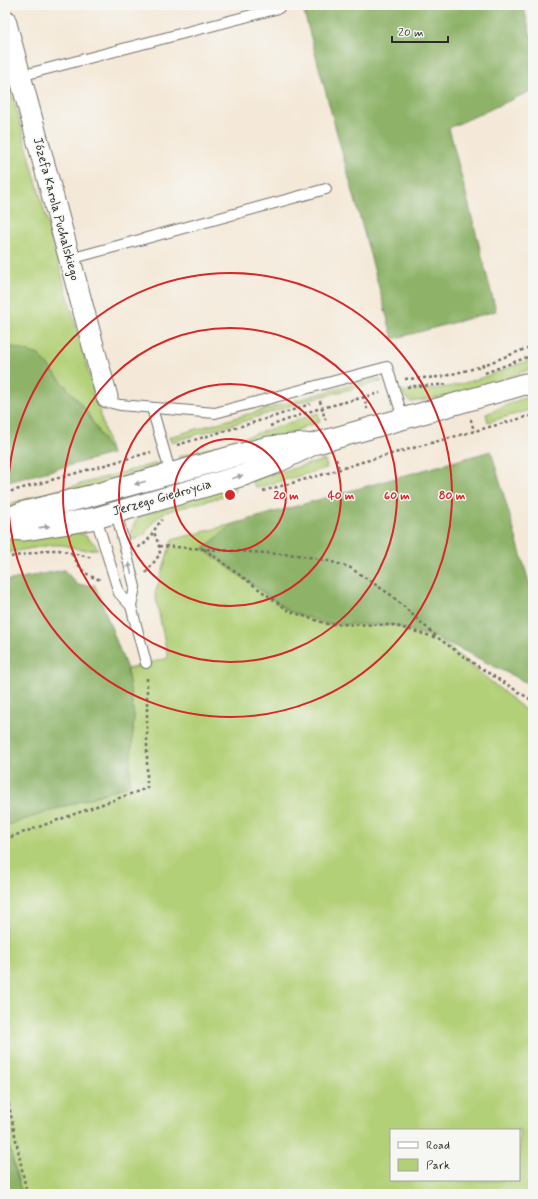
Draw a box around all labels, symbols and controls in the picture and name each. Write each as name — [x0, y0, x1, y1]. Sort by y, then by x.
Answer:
scale bar — [392, 18, 448, 44]
text: 20 m — [398, 25, 424, 41]
street label: Józefa Karola Puchalskiego — [29, 135, 83, 283]
one-way arrow — [231, 474, 243, 480]
street label: Jerzego Giedroycia — [111, 476, 213, 520]
one-way arrow — [133, 480, 146, 486]
centre of rings — [223, 488, 237, 502]
text: 20 m — [273, 488, 299, 504]
text: 40 m — [328, 488, 355, 504]
text: 60 m — [384, 488, 410, 504]
text: 80 m — [439, 488, 466, 504]
one-way arrow — [38, 524, 50, 530]
one-way arrow — [127, 562, 133, 574]
legend — [390, 1129, 520, 1181]
text: Road — [426, 1138, 450, 1154]
text: Park — [426, 1158, 450, 1174]

